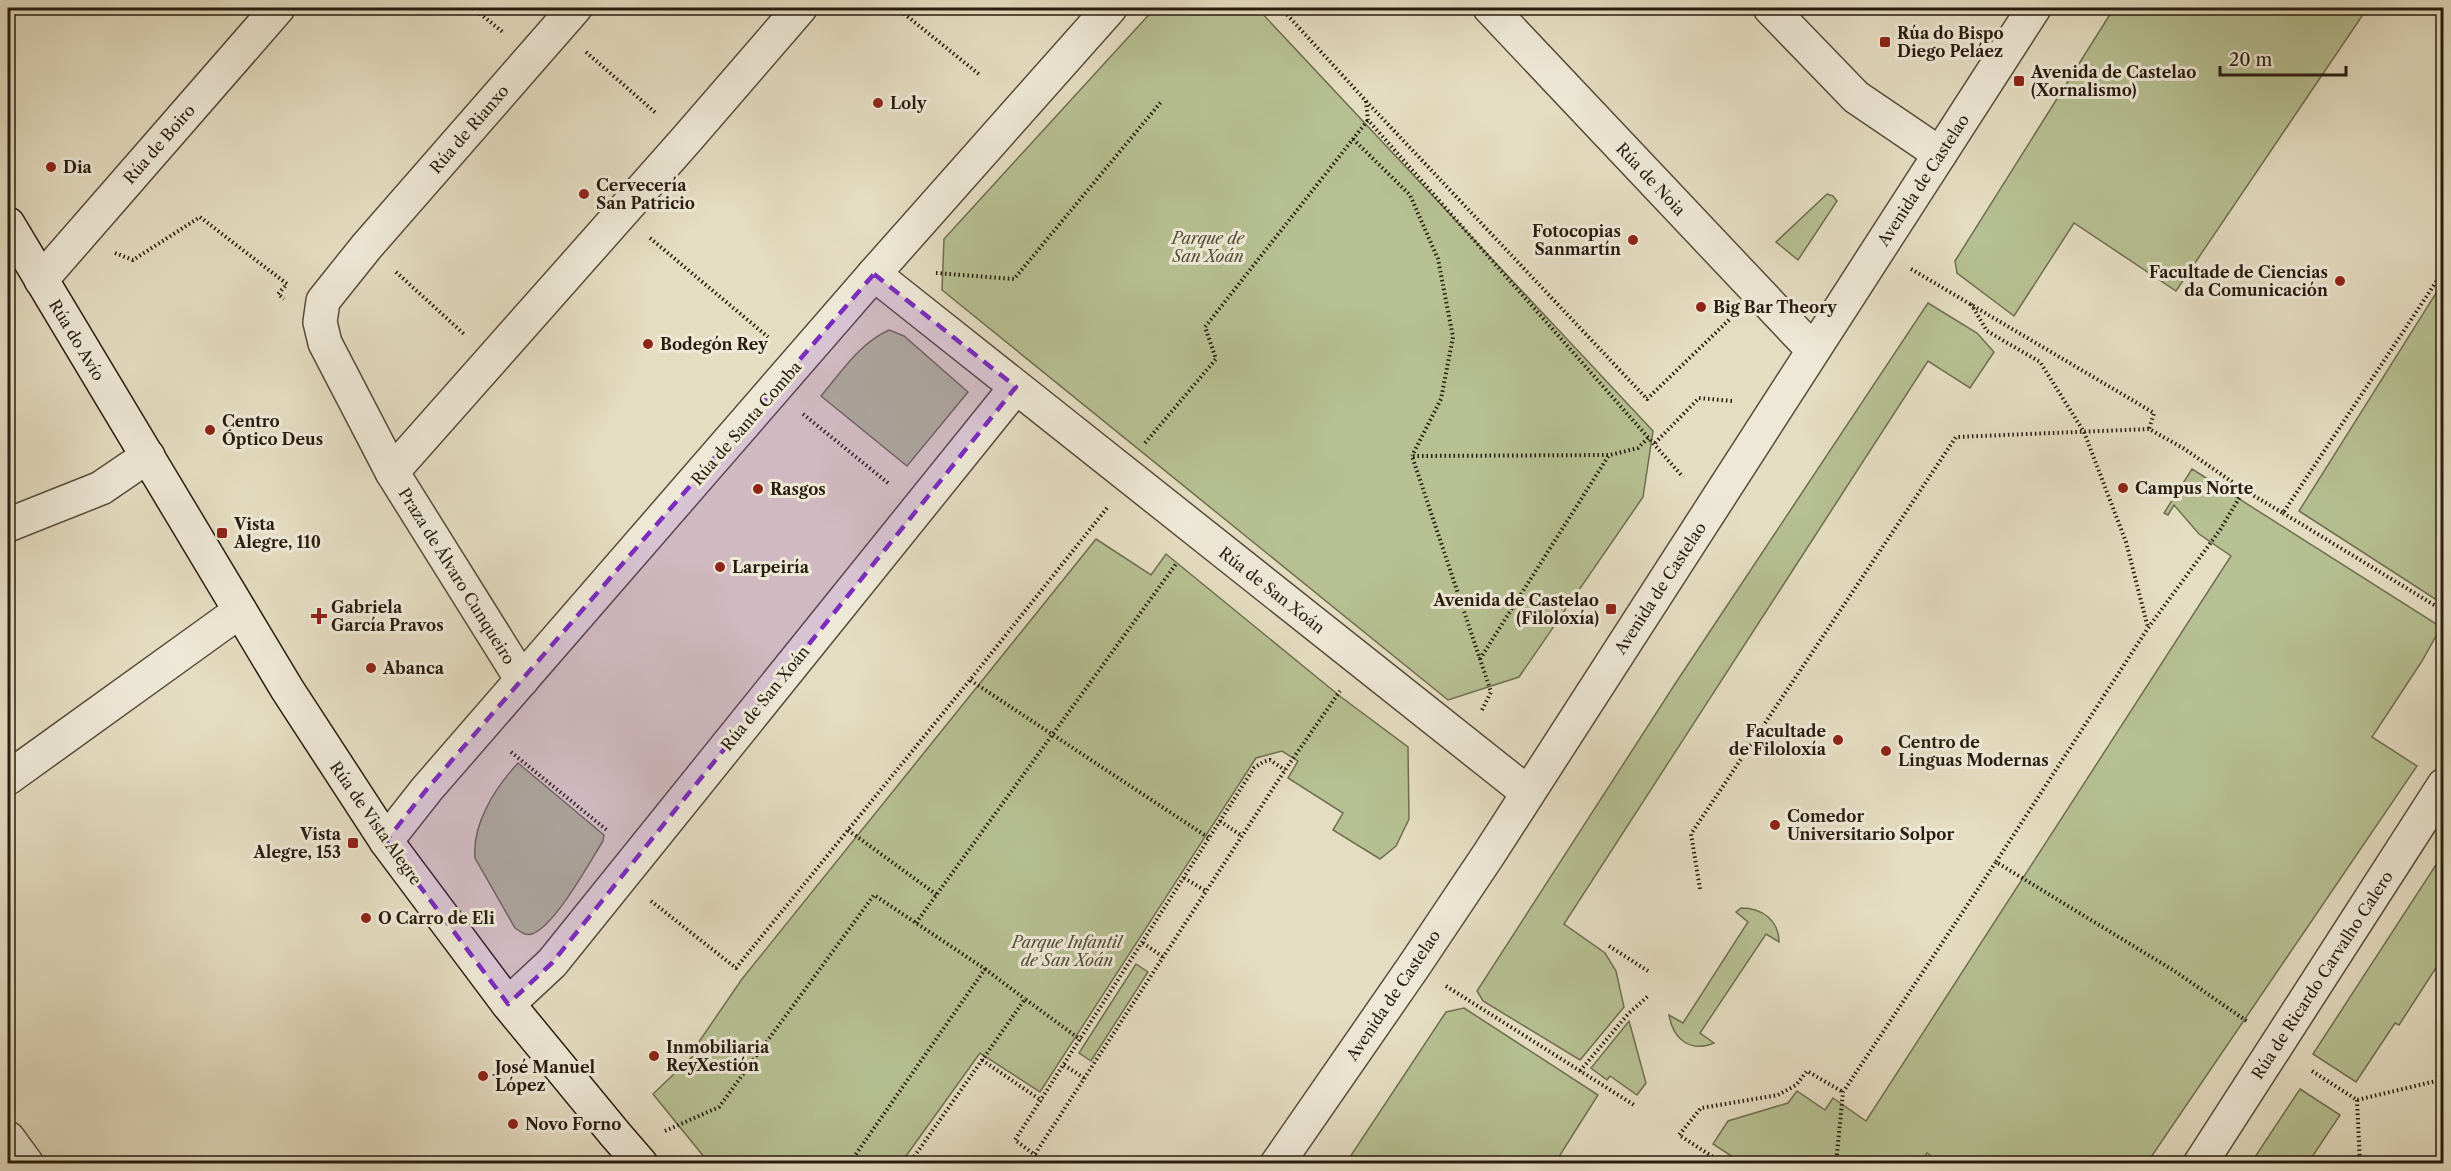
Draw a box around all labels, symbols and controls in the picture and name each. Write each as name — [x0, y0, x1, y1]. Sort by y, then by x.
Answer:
place label: Rúa do Bispo Diego Peláez — [1897, 23, 2004, 61]
marker: Rúa do Bispo Diego Peláez — [1878, 35, 1892, 49]
scale bar — [2220, 39, 2346, 77]
text: 20 m — [2229, 49, 2273, 71]
place label: Avenida de Castelao (Xornalismo) — [2030, 62, 2196, 100]
marker: Avenida de Castelao (Xornalismo) — [2012, 74, 2026, 88]
street label: Rúa de Rianxo — [425, 81, 513, 177]
place label: Loly — [890, 93, 928, 113]
marker: Loly — [871, 96, 885, 110]
street label: Rúa de Boiro — [119, 100, 199, 188]
street label: Avenida de Castelao — [1872, 110, 1973, 251]
street label: Rúa de Noia — [1612, 138, 1690, 220]
place label: Dia — [63, 157, 93, 177]
marker: Dia — [44, 160, 58, 174]
place label: Cervecería San Patricio — [596, 175, 695, 213]
marker: Cervecería San Patricio — [577, 187, 591, 201]
place label: Fotocopias Sanmartín — [1532, 221, 1621, 259]
park label: Parque de San Xoán — [1170, 228, 1245, 266]
marker: Fotocopias Sanmartín — [1626, 233, 1640, 247]
place label: Facultade de Ciencias da Comunicación — [2149, 262, 2328, 300]
marker: Facultade de Ciencias da Comunicación — [2333, 274, 2347, 288]
street label: Rúa do Avío — [45, 296, 109, 384]
place label: Big Bar Theory — [1713, 297, 1838, 317]
marker: Big Bar Theory — [1694, 300, 1708, 314]
place label: Bodegón Rey — [660, 334, 769, 354]
marker: Bodegón Rey — [641, 337, 655, 351]
street label: Rúa de Santa Comba — [687, 356, 806, 489]
place label: Centro Óptico Deus — [222, 411, 323, 449]
marker: Centro Óptico Deus — [203, 423, 217, 437]
place label: Campus Norte — [2135, 478, 2254, 498]
place label: Rasgos — [770, 479, 826, 499]
marker: Campus Norte — [2116, 481, 2130, 495]
marker: Rasgos — [751, 482, 765, 496]
street label: Praza de Álvaro Cunqueiro — [394, 484, 520, 668]
place label: Vista Alegre, 110 — [233, 514, 321, 552]
street label: Avenida de Castelao — [1609, 518, 1710, 659]
marker: Vista Alegre, 110 — [215, 526, 229, 540]
street label: Rúa de San Xoán — [1215, 542, 1329, 638]
place label: Larpeiría — [732, 557, 810, 577]
marker: Larpeiría — [713, 560, 727, 574]
place label: Avenida de Castelao (Filoloxía) — [1433, 590, 1599, 628]
place label: Gabriela García Pravos — [331, 597, 444, 635]
marker: Avenida de Castelao (Filoloxía) — [1604, 602, 1618, 616]
marker: Gabriela García Pravos — [312, 609, 326, 623]
street label: Rúa de San Xoán — [717, 642, 813, 754]
place label: Abanca — [382, 658, 445, 678]
marker: Abanca — [364, 661, 378, 675]
place label: Facultade de Filoloxía — [1729, 721, 1827, 759]
place label: Centro de Linguas Modernas — [1898, 732, 2049, 770]
marker: Facultade de Filoloxía — [1831, 733, 1845, 747]
marker: Centro de Linguas Modernas — [1879, 744, 1893, 758]
street label: Rúa de Vista Alegre — [326, 757, 426, 889]
place label: Comedor Universitario Solpor — [1787, 806, 1954, 844]
marker: Comedor Universitario Solpor — [1768, 818, 1782, 832]
place label: Vista Alegre, 153 — [253, 824, 342, 862]
marker: Vista Alegre, 153 — [346, 836, 360, 850]
street label: Rúa de Ricardo Carvalho Calero — [2247, 867, 2397, 1083]
place label: O Carro de Eli — [378, 908, 495, 928]
marker: O Carro de Eli — [359, 911, 373, 925]
street label: Avenida de Castelao — [1341, 926, 1444, 1065]
park label: Parque Infantil de San Xoán — [1010, 932, 1124, 970]
place label: Inmobiliaria ReyXestión — [666, 1037, 770, 1075]
marker: Inmobiliaria ReyXestión — [647, 1049, 661, 1063]
place label: José Manuel López — [492, 1057, 595, 1095]
marker: José Manuel López — [476, 1069, 490, 1083]
place label: Novo Forno — [525, 1114, 621, 1134]
marker: Novo Forno — [506, 1117, 520, 1131]

